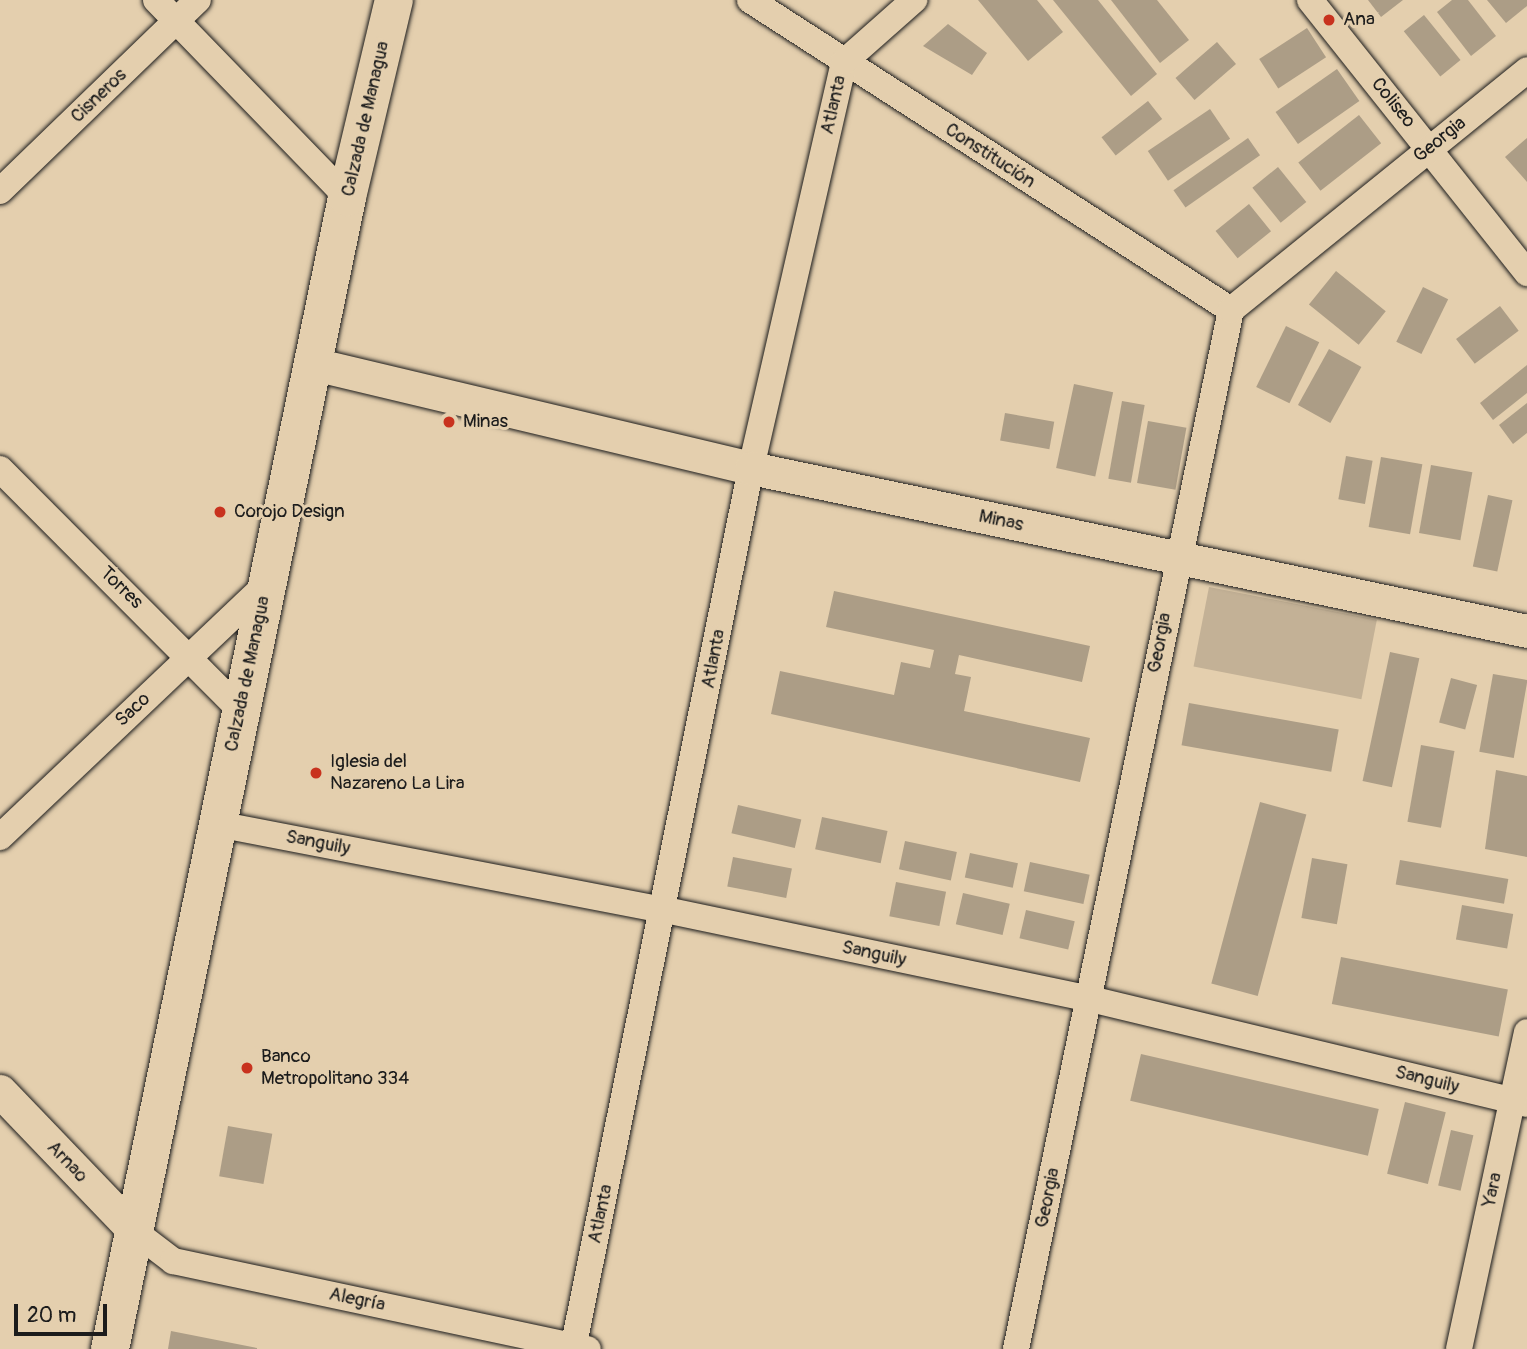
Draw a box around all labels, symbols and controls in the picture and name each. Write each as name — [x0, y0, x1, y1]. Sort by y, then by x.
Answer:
place label: Ana — [1343, 9, 1375, 31]
marker: Ana — [1321, 12, 1337, 28]
street label: Calzada de Managua — [337, 39, 395, 199]
street label: Cisneros — [66, 64, 132, 128]
street label: Atlanta — [816, 73, 852, 137]
street label: Coliseo — [1366, 73, 1420, 133]
street label: Georgia — [1409, 112, 1471, 168]
street label: Constitución — [941, 118, 1039, 194]
place label: Minas — [463, 411, 508, 433]
marker: Minas — [441, 414, 457, 430]
place label: Corojo Design — [234, 501, 345, 523]
marker: Corojo Design — [212, 504, 228, 520]
street label: Minas — [977, 505, 1025, 537]
street label: Torres — [95, 562, 147, 614]
street label: Calzada de Managua — [220, 594, 276, 754]
street label: Georgia — [1143, 611, 1177, 675]
street label: Atlanta — [697, 627, 731, 691]
street label: Saco — [111, 688, 155, 732]
place label: Iglesia del Nazareno La Lira — [330, 751, 465, 795]
marker: Iglesia del Nazareno La Lira — [308, 765, 324, 781]
street label: Sanguily — [284, 826, 352, 860]
street label: Sanguily — [840, 936, 908, 972]
place label: Banco Metropolitano 334 — [261, 1046, 409, 1090]
marker: Banco Metropolitano 334 — [239, 1060, 255, 1076]
street label: Sanguily — [1393, 1061, 1461, 1099]
street label: Arnao — [42, 1136, 92, 1188]
street label: Georgia — [1031, 1166, 1065, 1230]
street label: Yara — [1478, 1171, 1508, 1209]
street label: Atlanta — [584, 1182, 618, 1246]
street label: Alegría — [327, 1283, 387, 1317]
scale bar — [18, 1290, 110, 1334]
text: 20 m — [27, 1302, 76, 1329]

